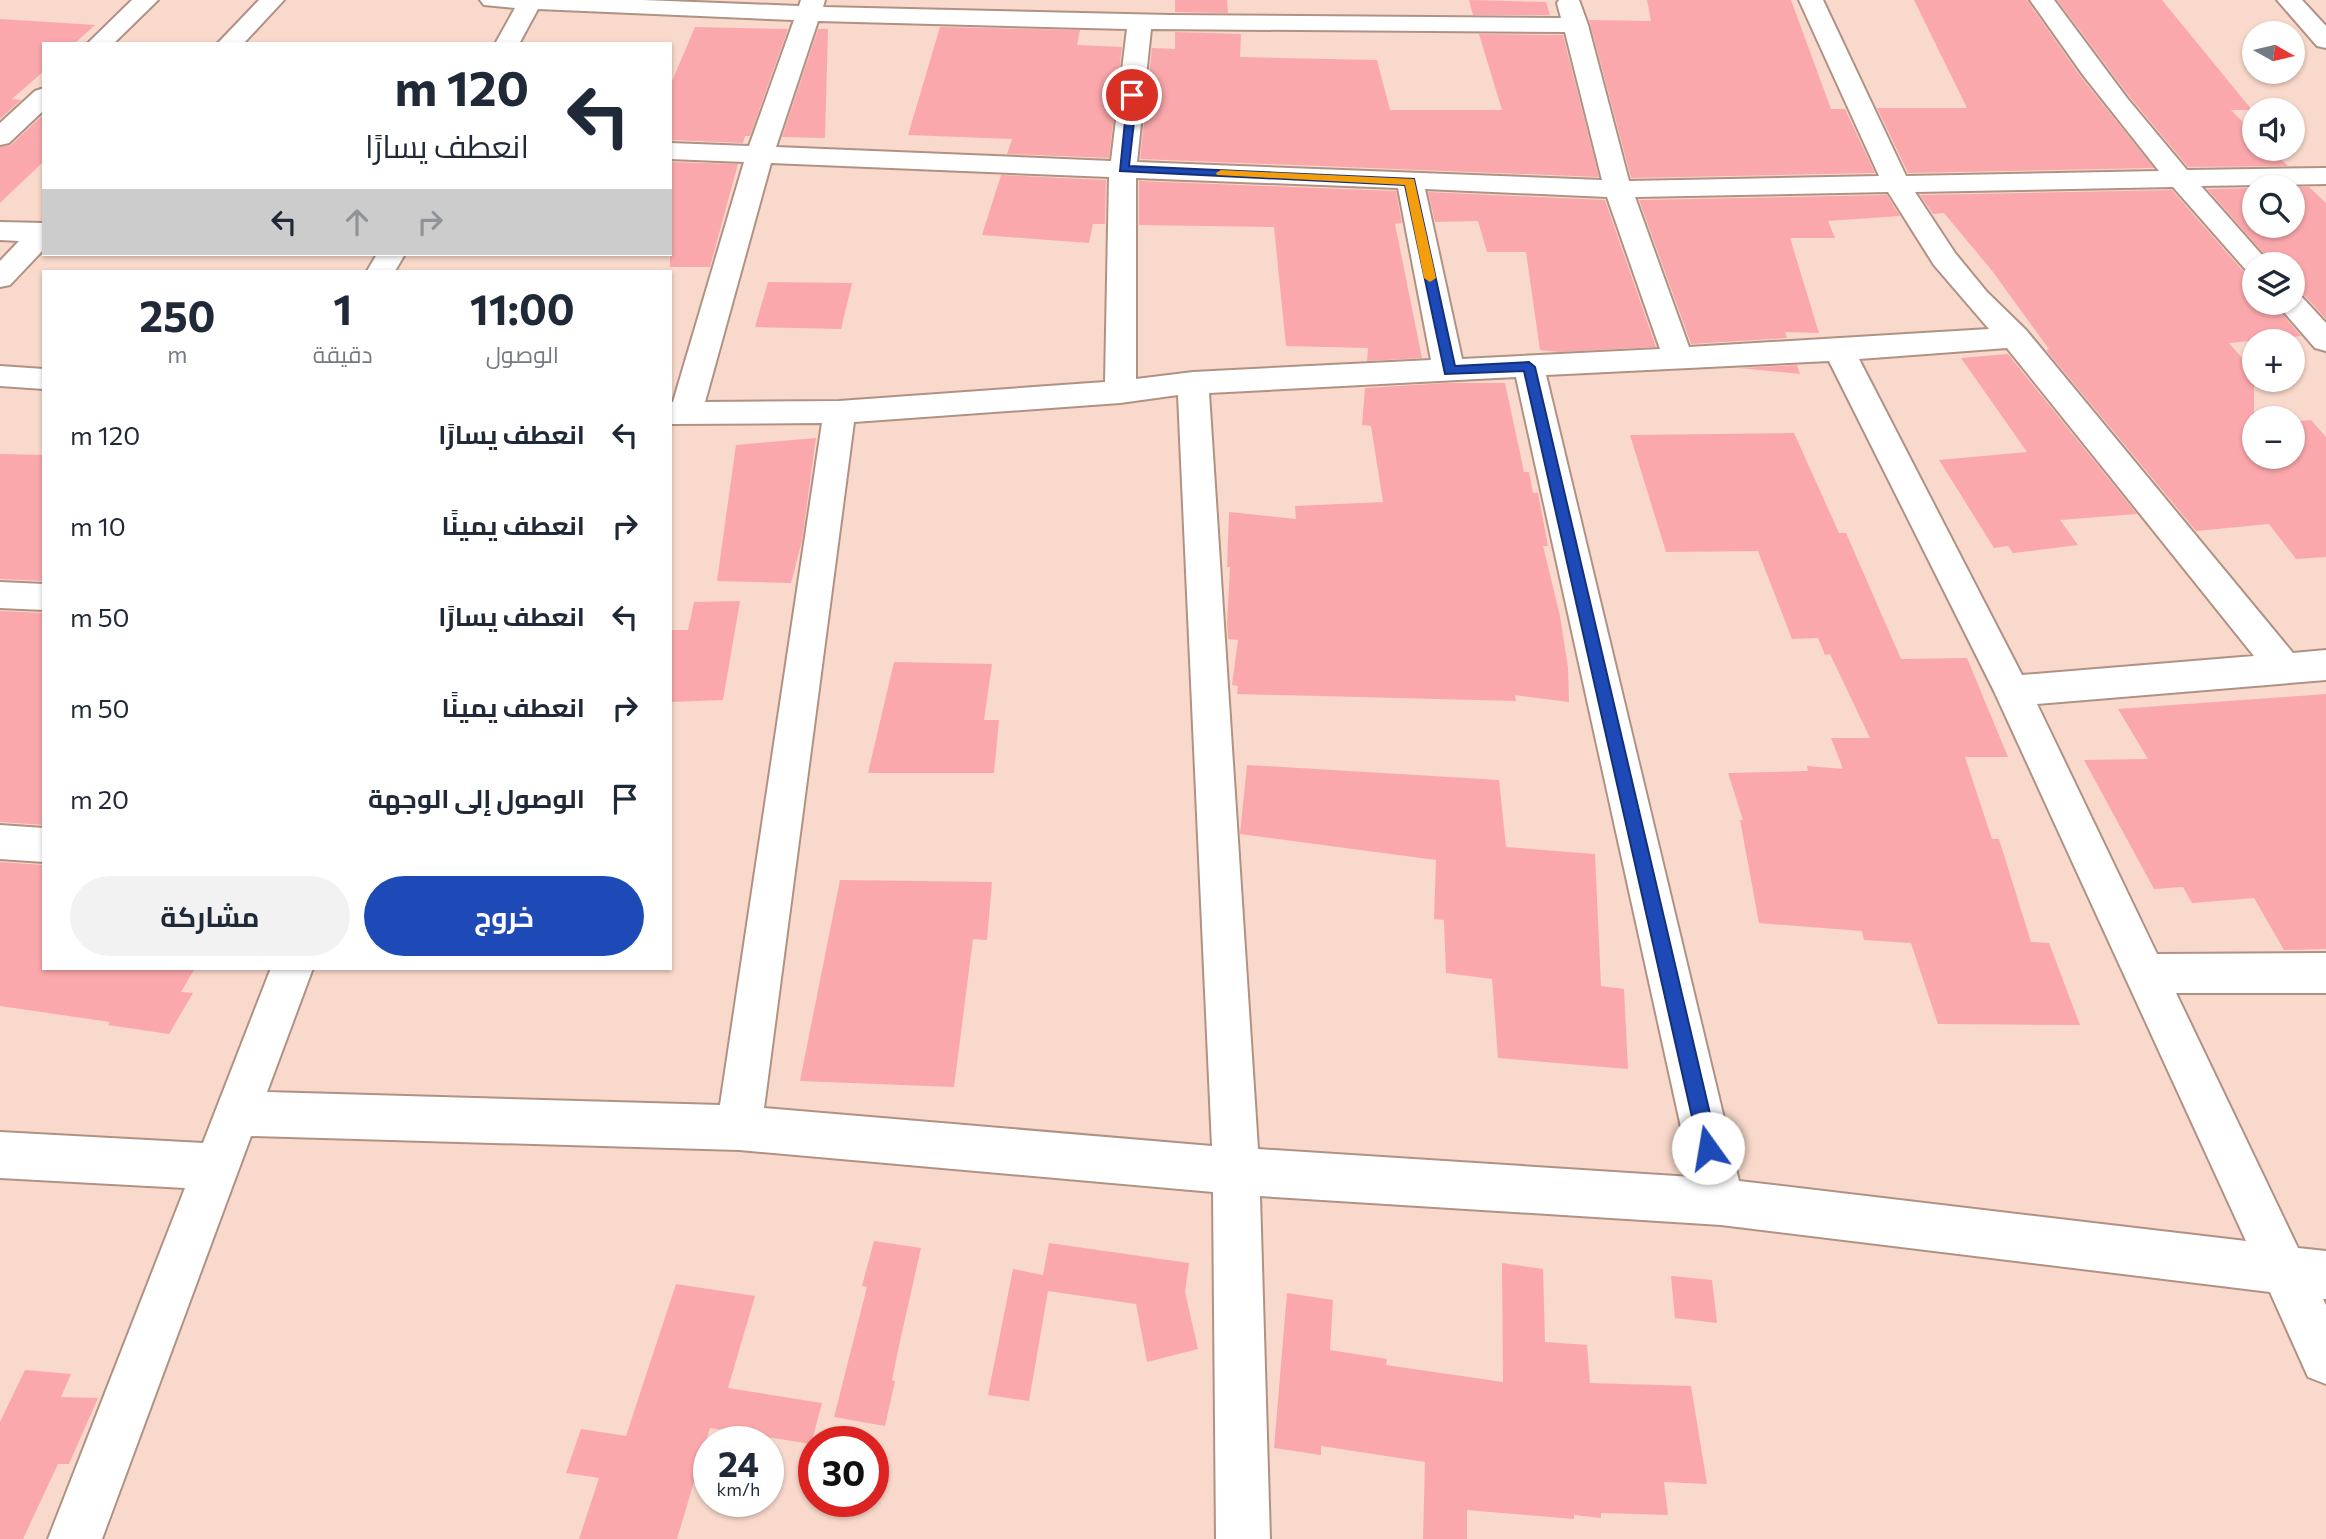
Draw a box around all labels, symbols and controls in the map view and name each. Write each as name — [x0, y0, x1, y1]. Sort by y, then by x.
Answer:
north arrow — [2242, 21, 2305, 84]
map controls — [2242, 21, 2305, 469]
text: 120 m — [395, 56, 529, 116]
pin — [1102, 65, 1162, 125]
icon: left — [553, 70, 644, 161]
icon: arrive — [1113, 76, 1151, 114]
button: sound — [2242, 98, 2305, 161]
text: انعطف يسارًا — [365, 125, 529, 165]
button: search — [2242, 175, 2305, 238]
icon: left — [265, 203, 303, 241]
icon: ahead — [338, 203, 376, 241]
icon: right — [411, 203, 449, 241]
button: layers — [2242, 252, 2305, 315]
text: 1 — [333, 282, 352, 334]
text: 11:00 — [470, 282, 575, 334]
text: 250 — [139, 289, 216, 341]
button: + — [2242, 329, 2305, 392]
text: m — [167, 340, 187, 368]
text: دقيقة — [313, 340, 373, 368]
text: الوصول — [486, 340, 559, 368]
button: − — [2242, 406, 2305, 469]
icon: left — [606, 416, 644, 454]
text: انعطف يسارًا — [438, 418, 585, 449]
text: 120 m — [70, 419, 140, 450]
icon: right — [606, 507, 644, 545]
text: انعطف يمينًا — [441, 509, 585, 540]
text: 10 m — [70, 510, 126, 541]
icon: left — [606, 598, 644, 636]
text: انعطف يسارًا — [438, 600, 585, 631]
text: 50 m — [70, 601, 130, 632]
icon: right — [606, 689, 644, 727]
text: انعطف يمينًا — [441, 691, 585, 722]
text: 50 m — [70, 692, 130, 723]
icon: arrive — [606, 780, 644, 818]
text: الوصول إلى الوجهة — [368, 782, 585, 813]
text: 20 m — [70, 783, 129, 814]
button: مشاركة — [70, 876, 350, 956]
button: خروج — [364, 876, 644, 956]
position arrow — [1671, 1111, 1745, 1185]
speed limit sign: 30 — [798, 1426, 889, 1517]
text: 24 — [718, 1441, 759, 1484]
text: km/h — [717, 1478, 760, 1500]

